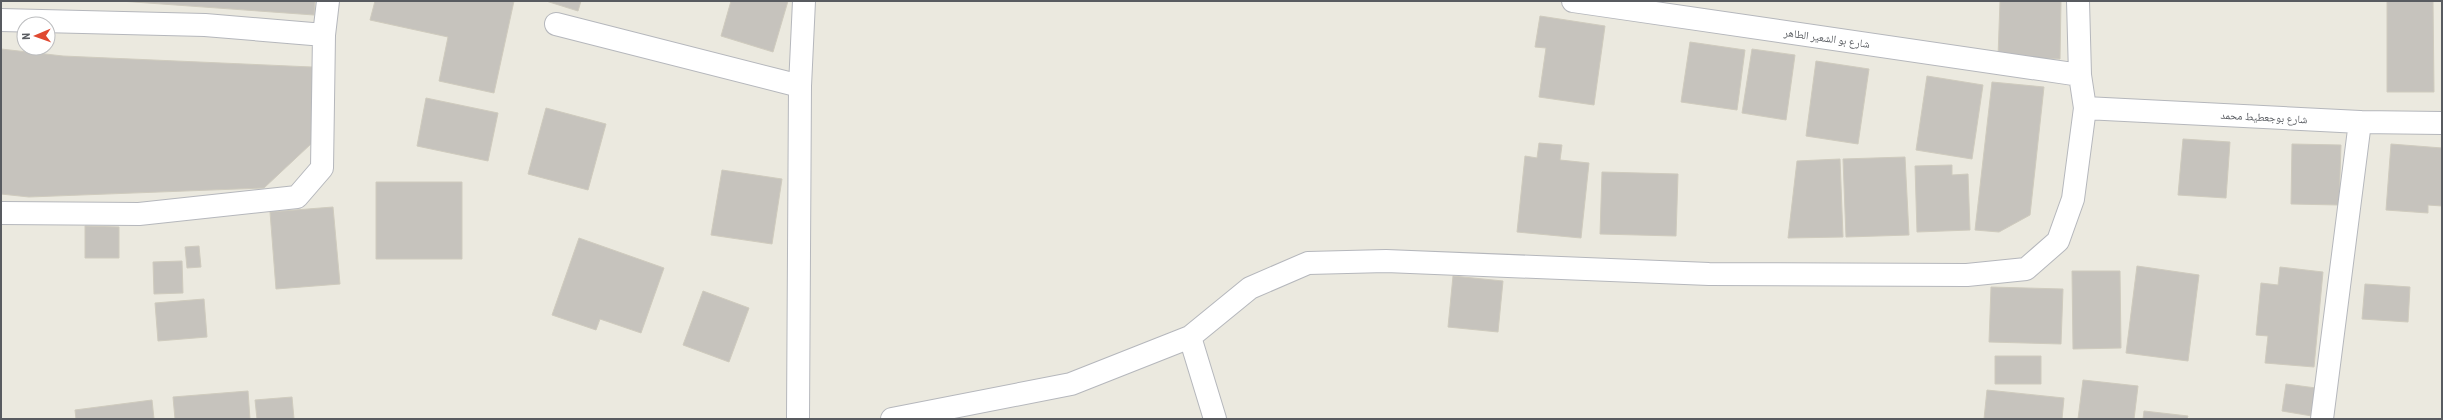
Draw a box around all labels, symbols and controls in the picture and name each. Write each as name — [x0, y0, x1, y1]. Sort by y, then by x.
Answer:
north arrow — [16, 16, 56, 56]
street label: شارع بو الشعير الطاهر — [1782, 26, 1871, 51]
text: N — [20, 32, 33, 40]
street label: شارع بوجعطيط محمد — [2220, 109, 2308, 126]

